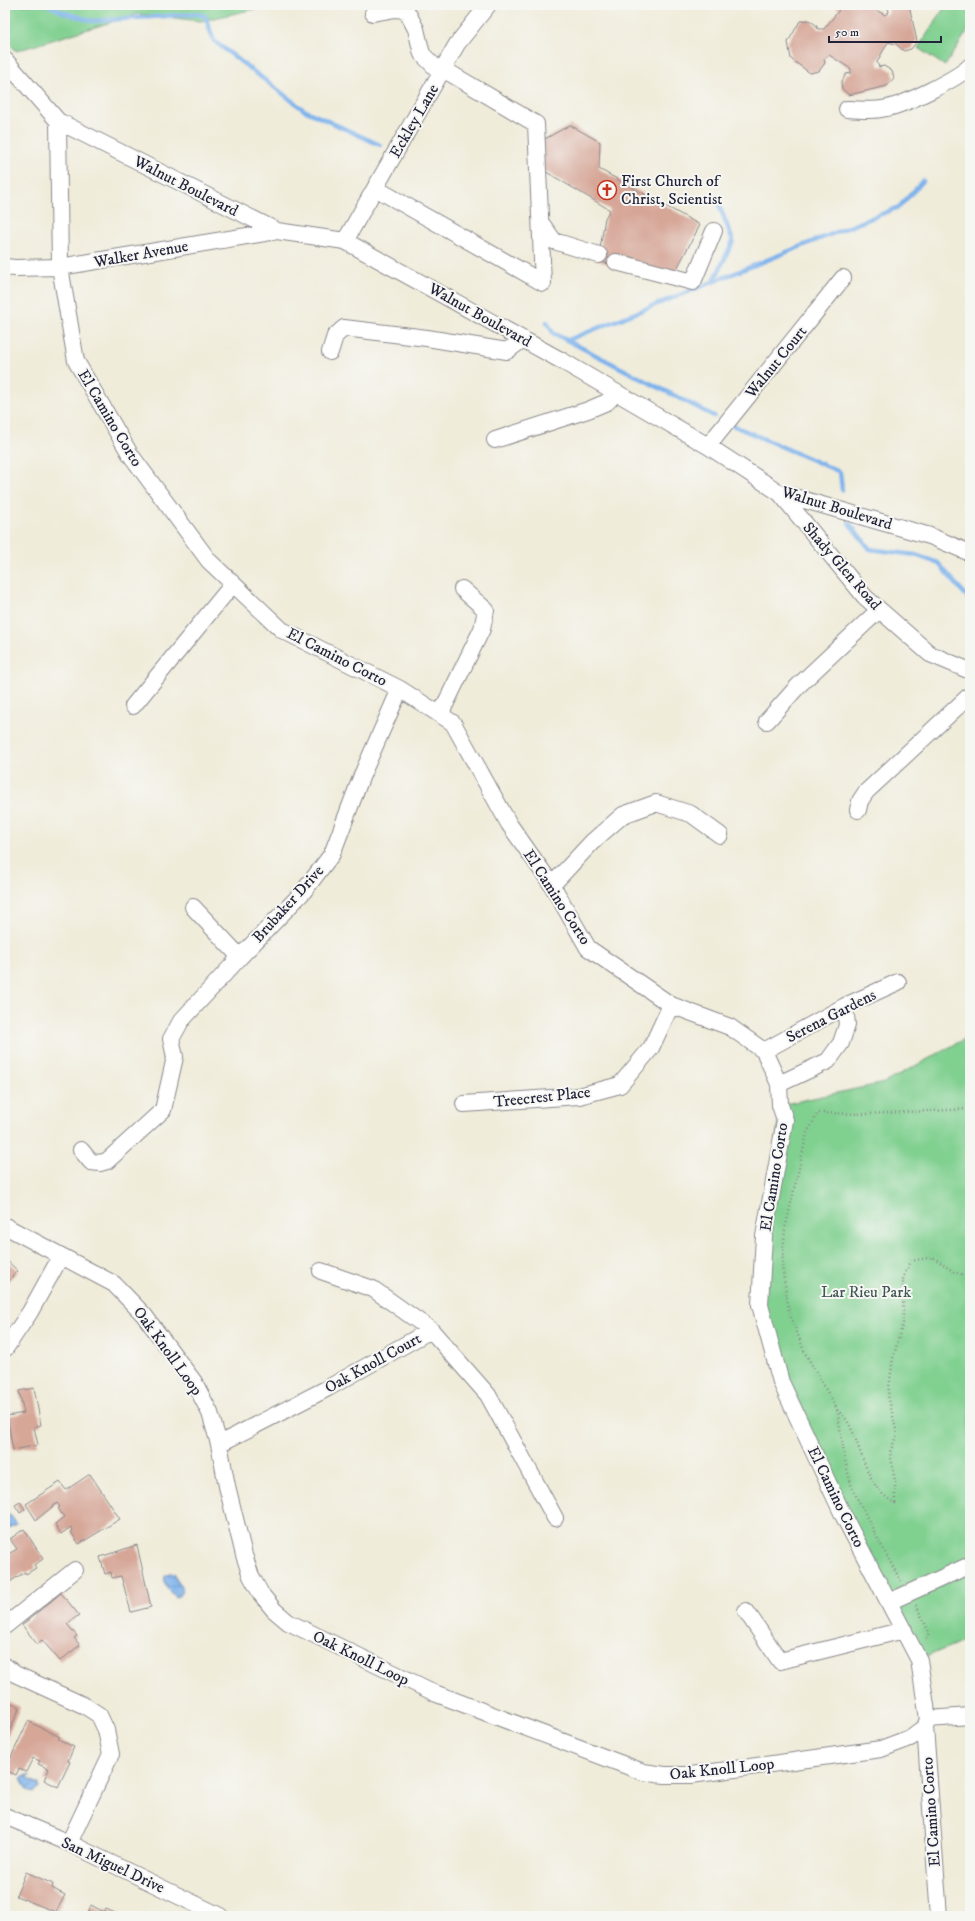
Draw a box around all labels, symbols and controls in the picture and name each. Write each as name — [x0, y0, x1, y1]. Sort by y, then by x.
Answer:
scale bar — [829, 18, 941, 44]
text: 50 m — [835, 25, 859, 40]
street label: Eckley Lane — [385, 80, 443, 161]
street label: Walnut Boulevard — [130, 151, 242, 221]
place label: First Church of Christ, Scientist — [621, 171, 722, 209]
church icon: First Church of Christ, Scientist — [596, 179, 618, 201]
street label: Walker Avenue — [91, 236, 190, 272]
street label: Walnut Boulevard — [424, 278, 535, 352]
street label: Walnut Court — [740, 322, 811, 403]
street label: El Camino Corto — [73, 366, 147, 470]
street label: Walnut Boulevard — [778, 481, 895, 534]
street label: Shady Glen Road — [798, 518, 886, 614]
street label: El Camino Corto — [284, 623, 391, 691]
street label: El Camino Corto — [519, 845, 595, 949]
street label: Brubaker Drive — [248, 861, 328, 947]
street label: Serena Gardens — [783, 985, 879, 1047]
street label: Treecrest Place — [493, 1082, 592, 1112]
street label: El Camino Corto — [756, 1121, 793, 1233]
park label: Lar Rieu Park — [821, 1282, 911, 1302]
street label: Oak Knoll Loop — [129, 1303, 207, 1399]
street label: Oak Knoll Court — [321, 1328, 425, 1398]
street label: El Camino Corto — [803, 1443, 869, 1551]
street label: Oak Knoll Loop — [309, 1626, 413, 1690]
street label: Oak Knoll Loop — [669, 1754, 775, 1784]
street label: El Camino Corto — [917, 1756, 945, 1868]
street label: San Miguel Drive — [58, 1832, 168, 1898]

